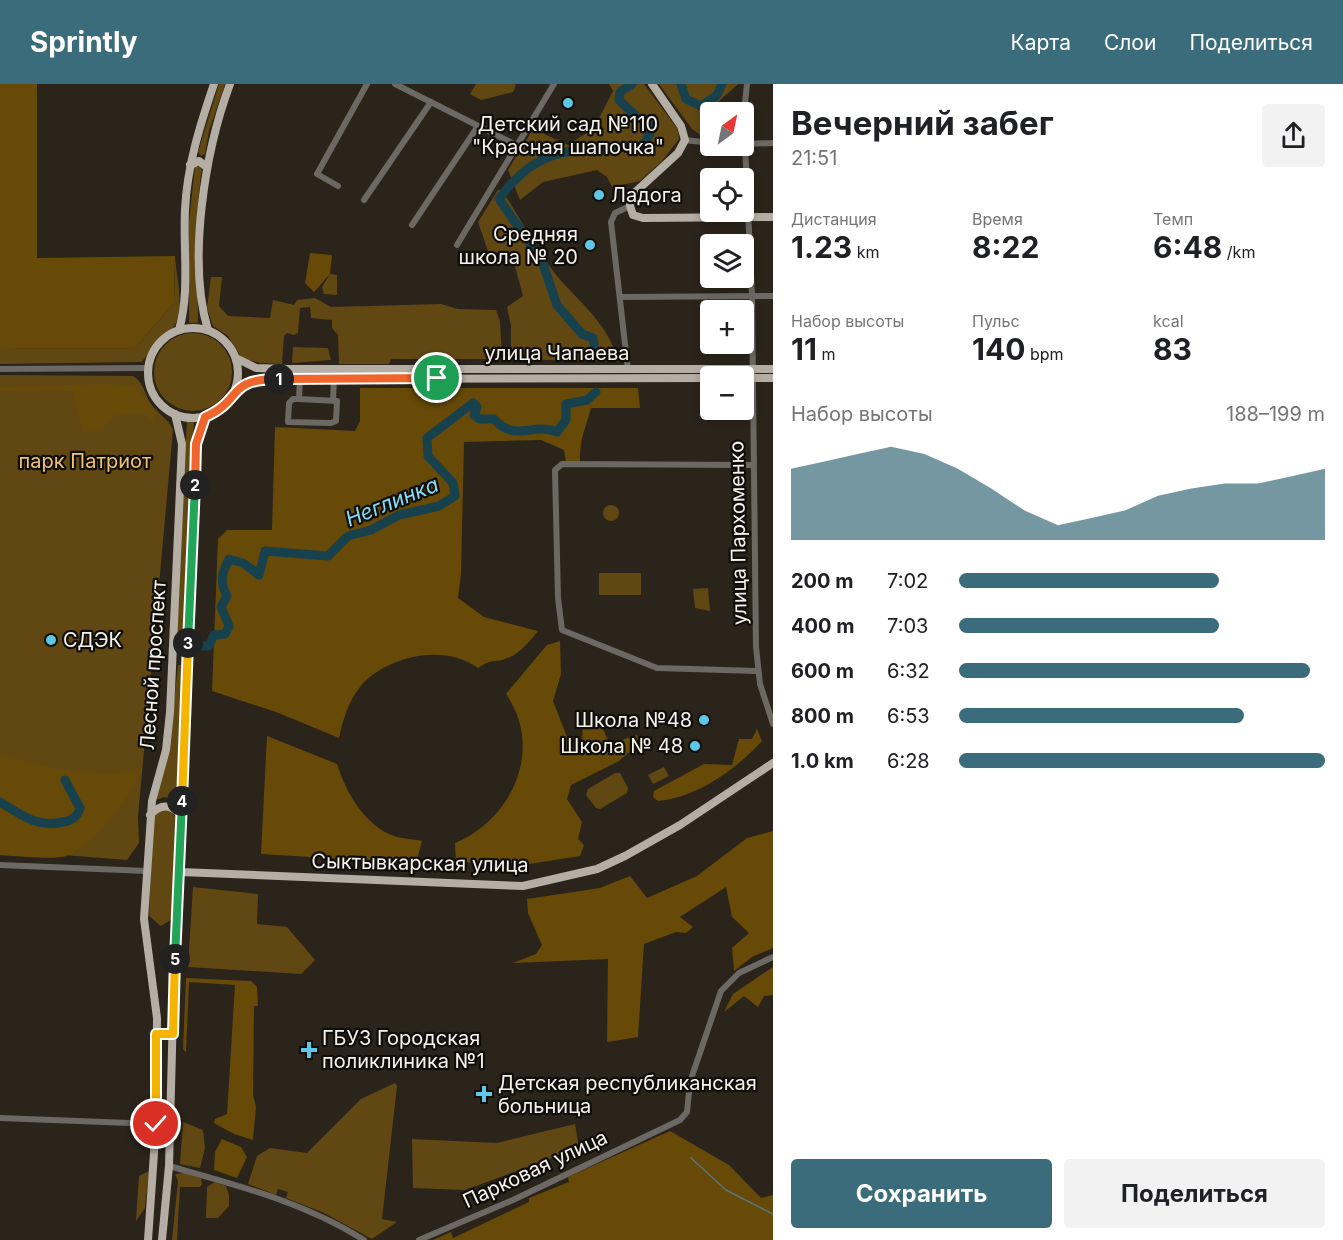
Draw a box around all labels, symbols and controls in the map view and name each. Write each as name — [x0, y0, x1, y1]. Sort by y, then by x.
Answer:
text: Sprintly — [30, 25, 138, 59]
text: Карта — [1011, 30, 1071, 55]
text: Слои — [1104, 30, 1156, 55]
text: Поделиться — [1189, 30, 1313, 55]
marker: Детский сад №110 "Красная шапочка" — [561, 96, 575, 110]
north arrow — [700, 102, 754, 156]
map controls — [700, 102, 754, 420]
text: Вечерний забег — [791, 103, 1054, 143]
button: share — [1262, 104, 1325, 167]
place label: Детский сад №110 "Красная шапочка" — [472, 112, 664, 159]
text: 21:51 — [791, 146, 837, 170]
button: locate — [700, 168, 754, 222]
place label: Ладога — [611, 183, 682, 207]
marker: Ладога — [592, 188, 606, 202]
text: Дистанция — [791, 209, 877, 229]
text: Время — [972, 209, 1023, 229]
text: Темп — [1153, 209, 1193, 229]
place label: Средняя школа № 20 — [459, 222, 578, 269]
text: 1.23 — [791, 229, 852, 265]
text: 8:22 — [972, 229, 1039, 265]
text: 6:48 — [1153, 229, 1222, 265]
button: layers — [700, 234, 754, 288]
marker: Средняя школа № 20 — [583, 238, 597, 252]
text: km — [852, 242, 880, 262]
text: /km — [1222, 242, 1255, 262]
button: + — [700, 300, 754, 354]
text: Набор высоты — [791, 311, 904, 331]
text: Пульс — [972, 311, 1020, 331]
text: kcal — [1153, 311, 1184, 331]
text: 11 — [791, 331, 817, 367]
text: 140 — [972, 331, 1025, 367]
text: 83 — [1153, 331, 1192, 367]
street label: улица Чапаева — [485, 341, 629, 365]
text: m — [817, 344, 835, 364]
text: bpm — [1025, 344, 1064, 364]
pin — [411, 352, 462, 403]
icon: arrive — [420, 361, 453, 394]
pin: 1 — [264, 364, 294, 394]
button: − — [700, 366, 754, 420]
text: 1 — [276, 369, 282, 389]
text: Набор высоты — [791, 402, 933, 426]
text: 188–199 m — [1226, 402, 1325, 426]
street label: улица Пархоменко — [724, 441, 752, 625]
park label: парк Патриот — [19, 449, 152, 473]
pin: 2 — [180, 470, 210, 500]
water label: Неглинка — [342, 472, 442, 532]
text: 2 — [190, 475, 200, 495]
text: 200 m — [791, 569, 854, 593]
text: 7:02 — [887, 569, 928, 593]
street label: Лесной проспект — [135, 579, 171, 751]
text: 400 m — [791, 614, 855, 638]
text: 7:03 — [887, 614, 928, 638]
place label: СДЭК — [63, 628, 122, 652]
pin: 3 — [173, 628, 203, 658]
marker: СДЭК — [44, 633, 58, 647]
text: 3 — [183, 633, 193, 653]
text: 600 m — [791, 659, 854, 683]
text: 6:32 — [887, 659, 930, 683]
text: 800 m — [791, 704, 854, 728]
text: 6:53 — [887, 704, 930, 728]
place label: Школа №48 — [575, 708, 692, 732]
marker: Школа №48 — [697, 713, 711, 727]
place label: Школа № 48 — [560, 734, 683, 758]
marker: Школа № 48 — [688, 739, 702, 753]
text: 1.0 km — [791, 749, 854, 773]
text: 6:28 — [887, 749, 930, 773]
pin: 4 — [167, 786, 197, 816]
text: 4 — [177, 791, 187, 811]
street label: Сыктывкарская улица — [311, 849, 529, 877]
pin: 5 — [160, 944, 190, 974]
text: 5 — [170, 949, 180, 969]
place label: ГБУЗ Городская поликлиника №1 — [322, 1026, 485, 1073]
marker: ГБУЗ Городская поликлиника №1 — [300, 1041, 318, 1059]
place label: Детская республиканская больница — [498, 1071, 757, 1118]
marker: Детская республиканская больница — [475, 1085, 493, 1103]
pin — [130, 1098, 181, 1149]
icon: check — [139, 1107, 172, 1140]
street label: Парковая улица — [459, 1125, 611, 1213]
button: Сохранить — [791, 1159, 1052, 1228]
button: Поделиться — [1064, 1159, 1325, 1228]

